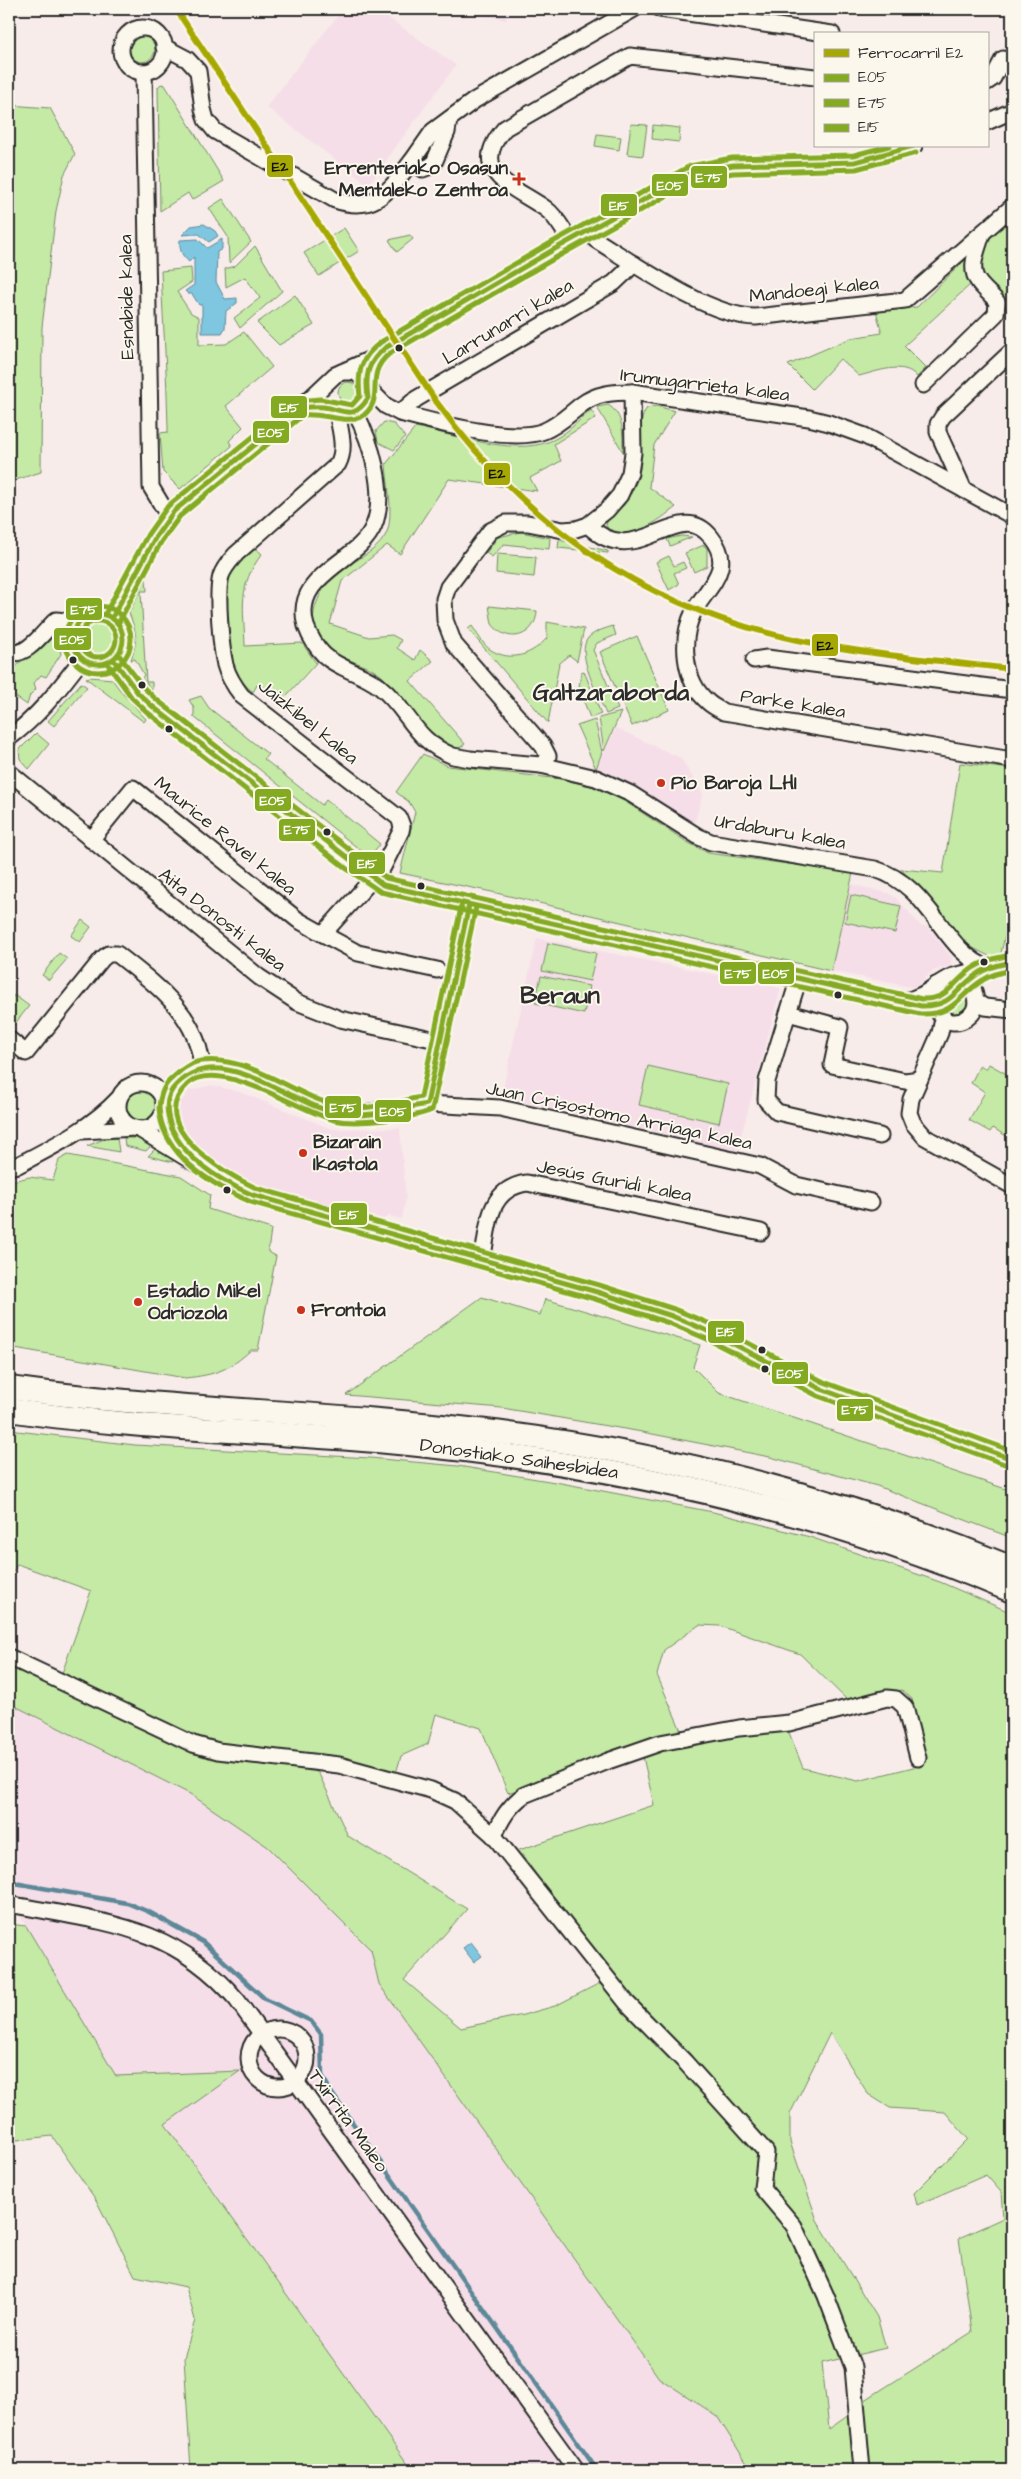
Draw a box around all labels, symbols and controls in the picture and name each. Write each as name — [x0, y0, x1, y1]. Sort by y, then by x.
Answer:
legend — [814, 32, 988, 148]
text: Ferrocarril E2 — [858, 43, 964, 64]
text: E05 — [858, 67, 887, 88]
text: E75 — [858, 93, 887, 114]
text: E15 — [858, 117, 880, 138]
line badge: E2 — [266, 154, 294, 178]
place label: Errenteriako Osasun Mentaleko Zentroa — [324, 155, 508, 204]
text: E2 — [272, 157, 289, 177]
line badge: E75 — [690, 165, 728, 189]
text: E75 — [696, 168, 723, 188]
marker: Errenteriako Osasun Mentaleko Zentroa — [512, 172, 526, 186]
line badge: E05 — [651, 173, 689, 197]
text: E05 — [656, 176, 685, 196]
line badge: E15 — [600, 193, 638, 217]
text: E15 — [609, 196, 630, 216]
street label: Esnabide kalea — [112, 234, 142, 360]
street label: Mandoegi kalea — [748, 270, 881, 311]
street label: Larrunarri kalea — [437, 272, 579, 372]
unlabelled marker — [394, 343, 404, 353]
street label: Irumugarrieta kalea — [619, 361, 791, 410]
line badge: E15 — [270, 395, 308, 419]
text: E15 — [279, 398, 300, 418]
line badge: E05 — [252, 420, 290, 444]
text: E05 — [257, 423, 286, 443]
line badge: E2 — [483, 462, 511, 486]
text: E2 — [489, 464, 506, 484]
line badge: E75 — [65, 597, 103, 621]
text: E75 — [71, 600, 98, 620]
line badge: E05 — [53, 627, 92, 651]
text: E05 — [59, 630, 88, 650]
line badge: E2 — [811, 633, 839, 657]
text: E2 — [817, 636, 834, 656]
unlabelled marker — [68, 655, 78, 665]
street label: Jaizkibel kalea — [252, 673, 364, 771]
district label: Galtzaraborda — [533, 676, 690, 710]
unlabelled marker — [137, 680, 147, 690]
street label: Parke kalea — [738, 682, 848, 726]
unlabelled marker — [164, 724, 174, 734]
street label: Maurice Ravel kalea — [148, 770, 302, 902]
place label: Pio Baroja LHI — [671, 770, 797, 797]
marker: Pio Baroja LHI — [655, 777, 667, 789]
line badge: E05 — [254, 788, 292, 812]
text: E05 — [259, 791, 288, 811]
street label: Urdaburu kalea — [712, 807, 848, 857]
line badge: E75 — [278, 818, 316, 842]
text: E75 — [284, 820, 311, 840]
unlabelled marker — [322, 827, 332, 837]
line badge: E15 — [348, 851, 386, 875]
text: E15 — [357, 854, 378, 874]
street label: Aita Donosti kalea — [153, 862, 292, 979]
unlabelled marker — [416, 881, 426, 891]
unlabelled marker — [979, 957, 989, 967]
line badge: E75 — [719, 961, 757, 985]
line badge: E05 — [757, 961, 795, 985]
text: E75 — [725, 964, 752, 984]
text: E05 — [762, 964, 791, 984]
district label: Beraun — [520, 979, 600, 1013]
unlabelled marker — [833, 990, 843, 1000]
street label: Juan Crisostomo Arriaga kalea — [483, 1075, 755, 1158]
line badge: E75 — [324, 1095, 362, 1119]
text: E75 — [330, 1098, 357, 1118]
line badge: E05 — [374, 1099, 412, 1123]
text: E05 — [379, 1102, 408, 1122]
place label: Bizarain Ikastola — [313, 1129, 381, 1178]
marker: Bizarain Ikastola — [297, 1147, 309, 1159]
street label: Jesús Guridi kalea — [534, 1153, 694, 1209]
unlabelled marker — [222, 1185, 232, 1195]
line badge: E15 — [330, 1202, 368, 1226]
text: E15 — [339, 1205, 360, 1225]
place label: Estadio Mikel Odriozola — [148, 1278, 261, 1327]
marker: Estadio Mikel Odriozola — [132, 1296, 144, 1308]
place label: Frontoia — [311, 1297, 386, 1324]
marker: Frontoia — [295, 1304, 307, 1316]
line badge: E15 — [707, 1320, 745, 1344]
text: E15 — [716, 1322, 737, 1342]
unlabelled marker — [757, 1345, 767, 1355]
line badge: E05 — [771, 1361, 809, 1385]
unlabelled marker — [760, 1364, 770, 1374]
text: E05 — [776, 1364, 805, 1384]
line badge: E75 — [836, 1398, 874, 1422]
text: E75 — [842, 1400, 869, 1420]
street label: Donostiako Saihesbidea — [418, 1432, 620, 1486]
street label: Txirrita Maleo — [301, 2064, 395, 2178]

